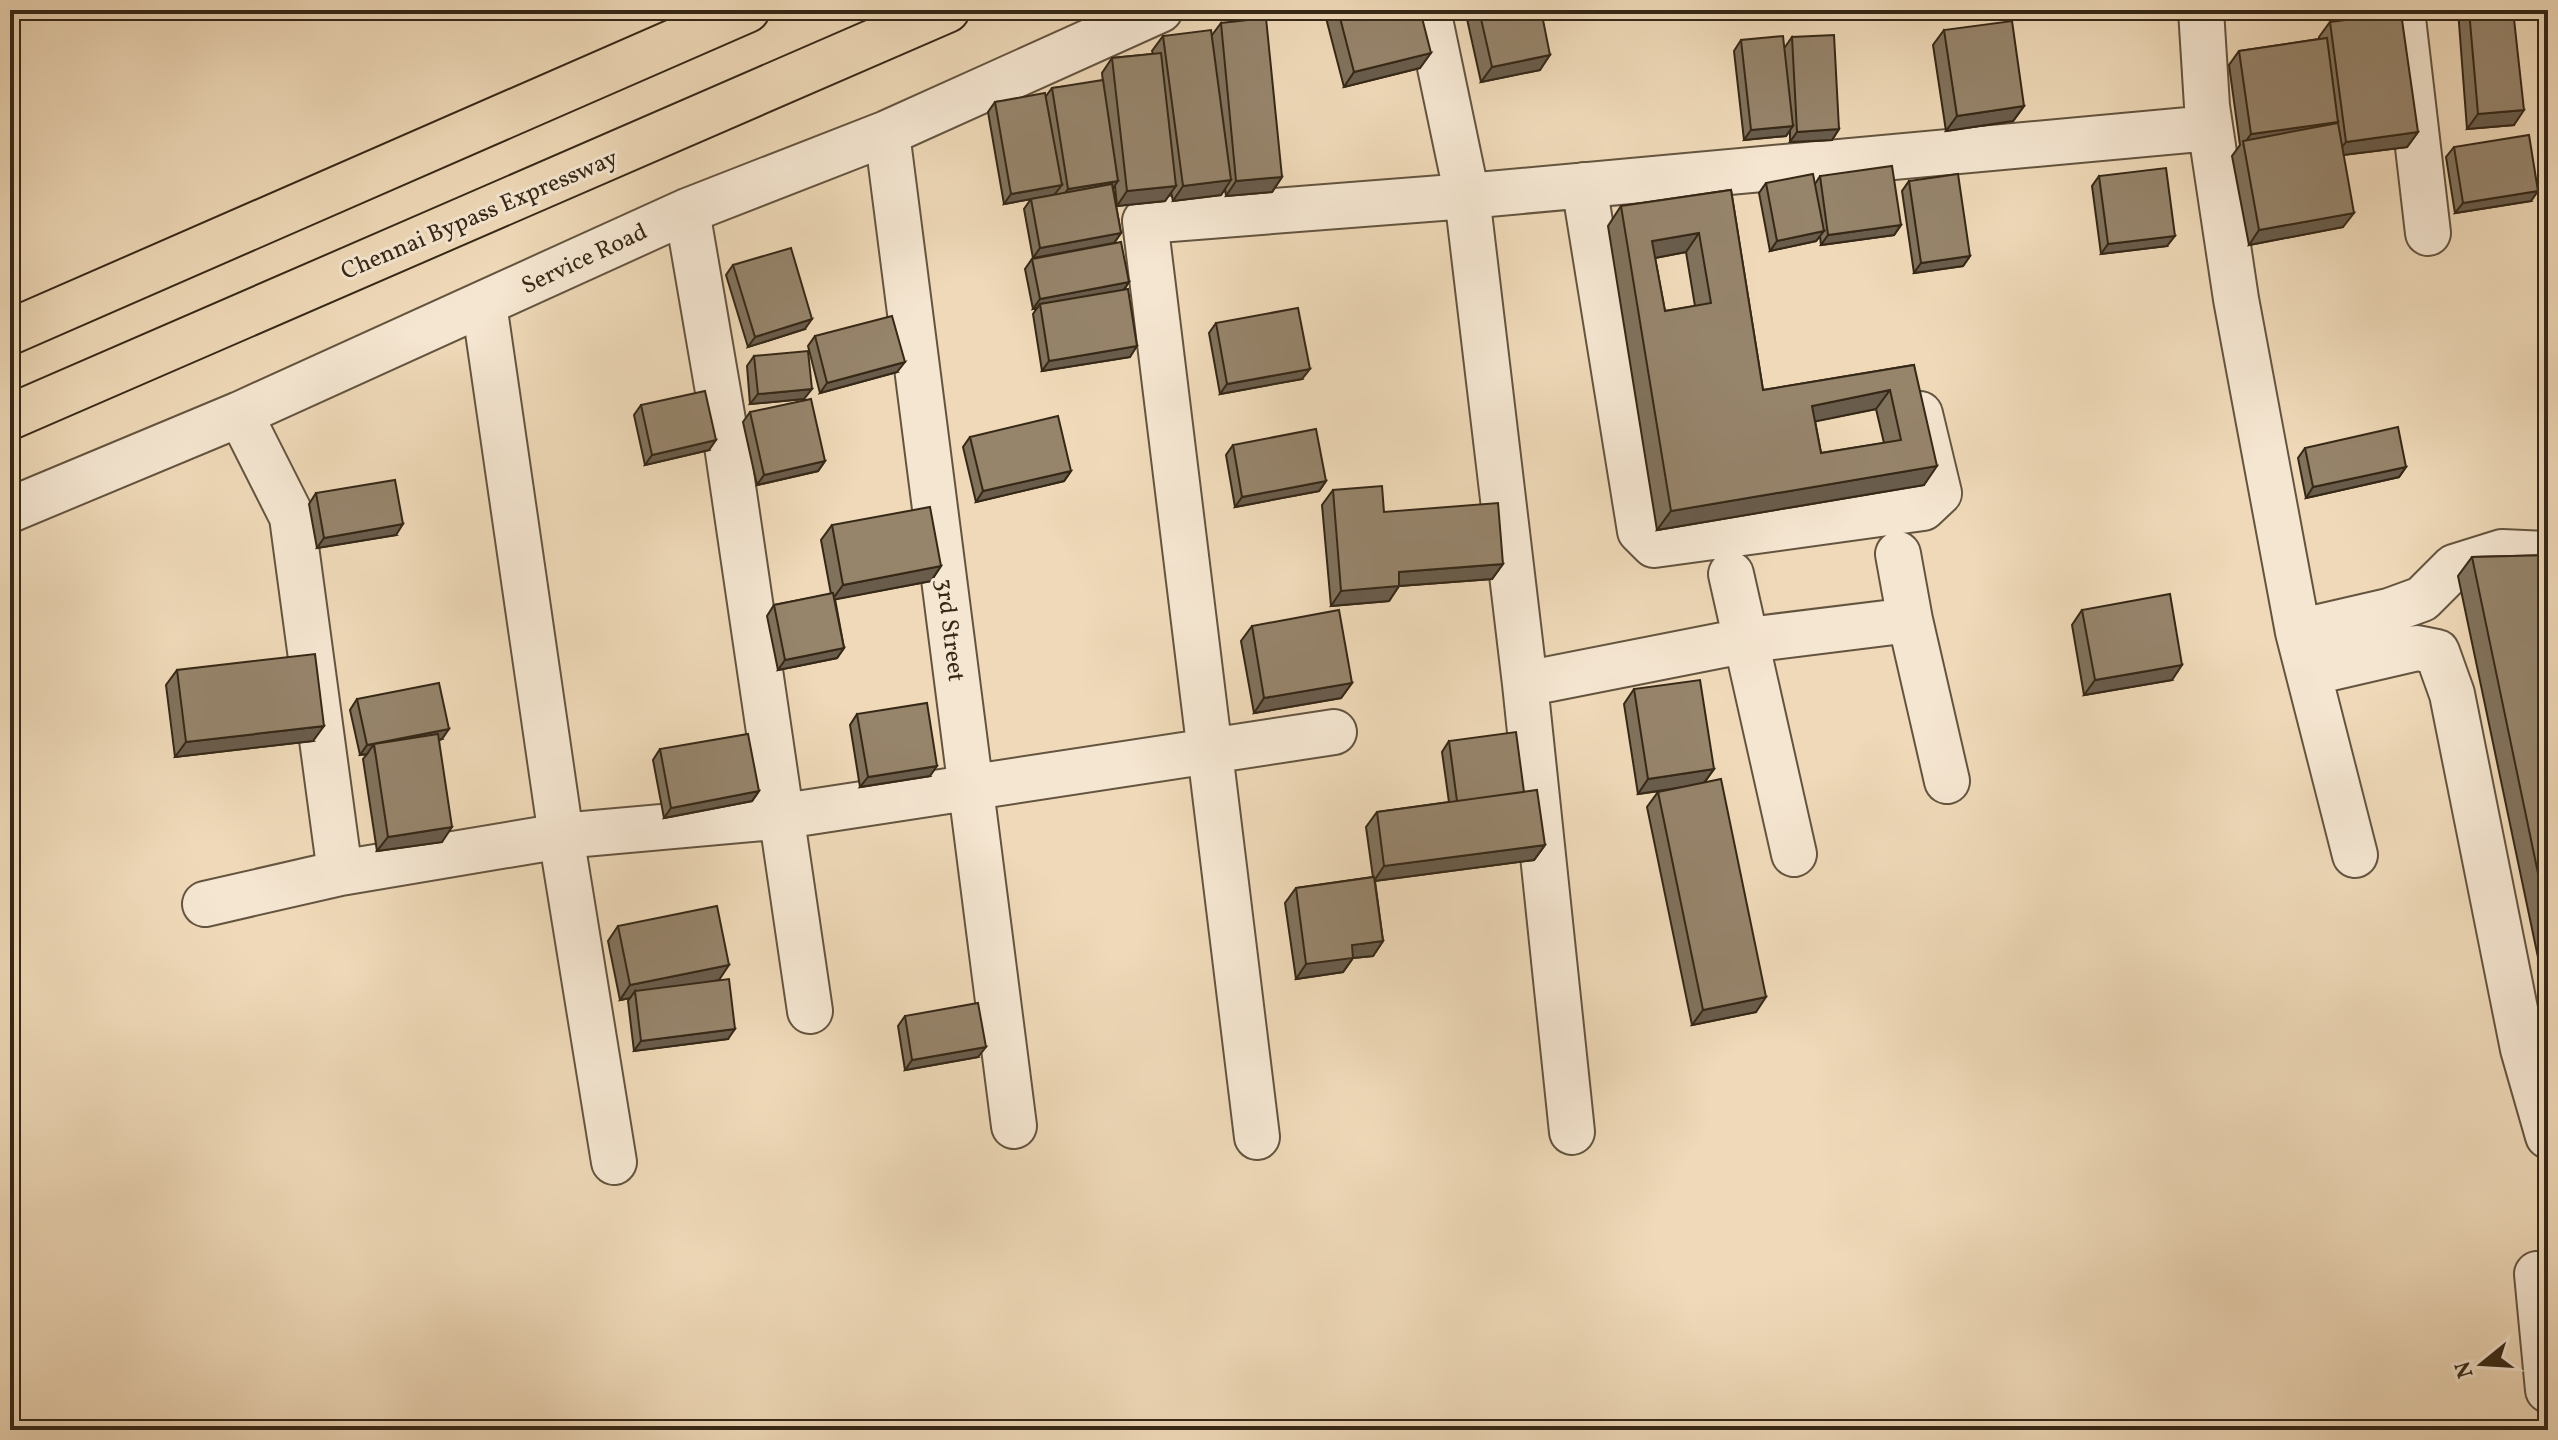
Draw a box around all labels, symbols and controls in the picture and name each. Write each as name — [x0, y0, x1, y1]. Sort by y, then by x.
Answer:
street label: Chennai Bypass Expressway — [336, 142, 624, 290]
street label: Service Road — [516, 216, 654, 304]
street label: 3rd Street — [926, 577, 972, 684]
north arrow — [2442, 1324, 2522, 1404]
text: N — [2448, 1357, 2483, 1382]

